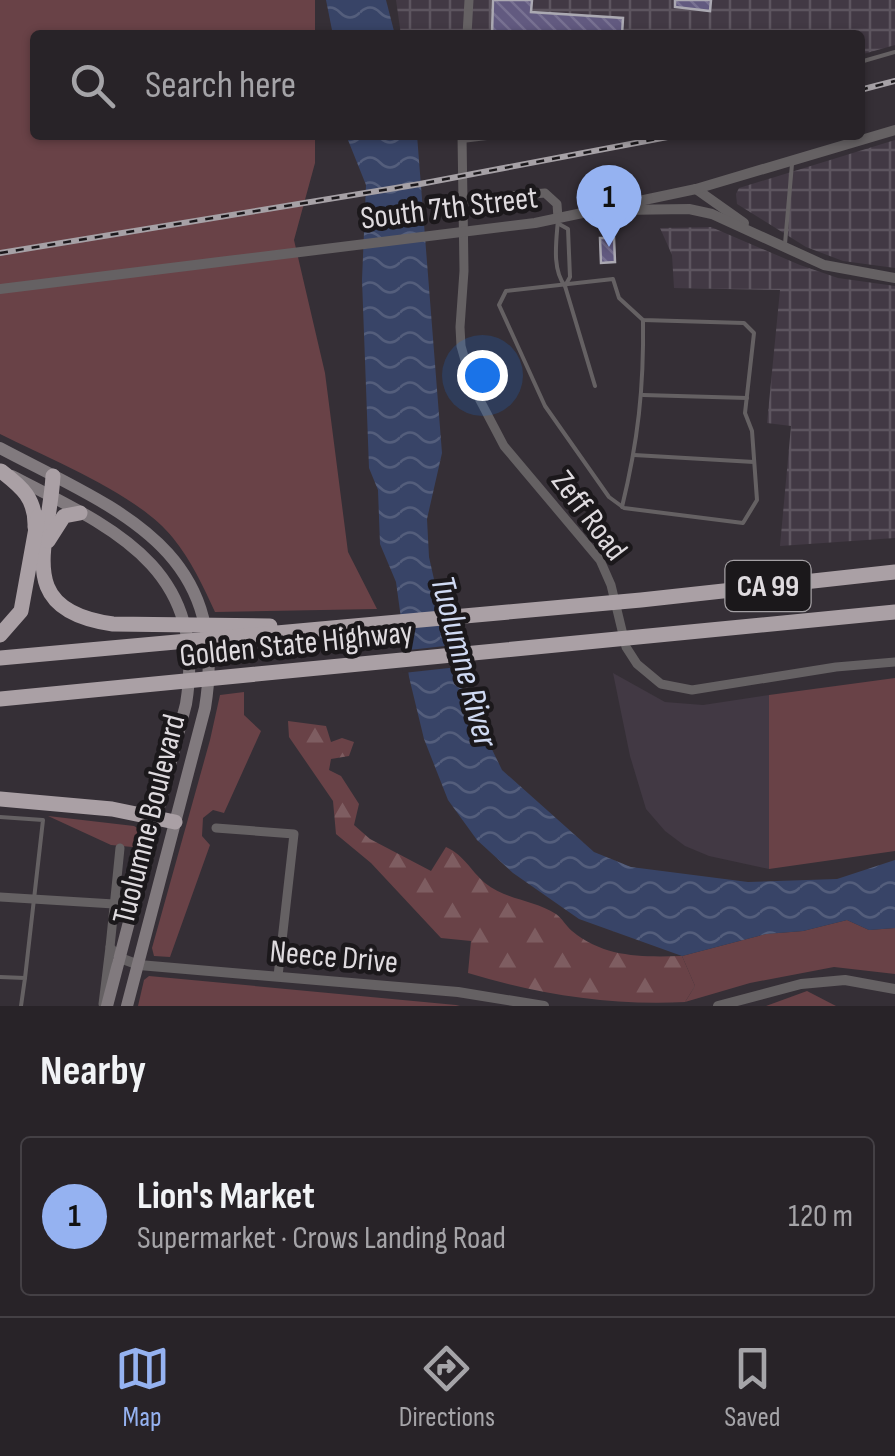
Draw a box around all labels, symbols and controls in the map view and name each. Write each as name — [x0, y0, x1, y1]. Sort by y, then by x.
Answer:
search box — [30, 30, 865, 140]
icon: search — [65, 58, 120, 113]
text: Search here — [145, 63, 296, 108]
pin: 1 — [576, 164, 642, 247]
street label: South 7th Street — [358, 178, 540, 239]
your location — [457, 350, 508, 401]
street label: Zeff Road — [542, 463, 635, 568]
road number: CA 99 — [726, 561, 810, 611]
water label: Tuolumne River — [420, 571, 507, 753]
street label: Golden State Highway — [178, 613, 415, 676]
street label: Tuolumne Boulevard — [105, 711, 194, 928]
street label: Neece Drive — [268, 932, 400, 983]
text: Nearby — [40, 1046, 146, 1097]
text: Lion's Market — [137, 1174, 315, 1219]
text: 1 — [68, 1197, 81, 1236]
text: 120 m — [788, 1197, 853, 1236]
text: Supermarket · Crows Landing Road — [137, 1219, 506, 1258]
tab: Map — [115, 1341, 170, 1434]
tab: Directions — [399, 1341, 495, 1434]
tab: Saved — [724, 1341, 780, 1434]

